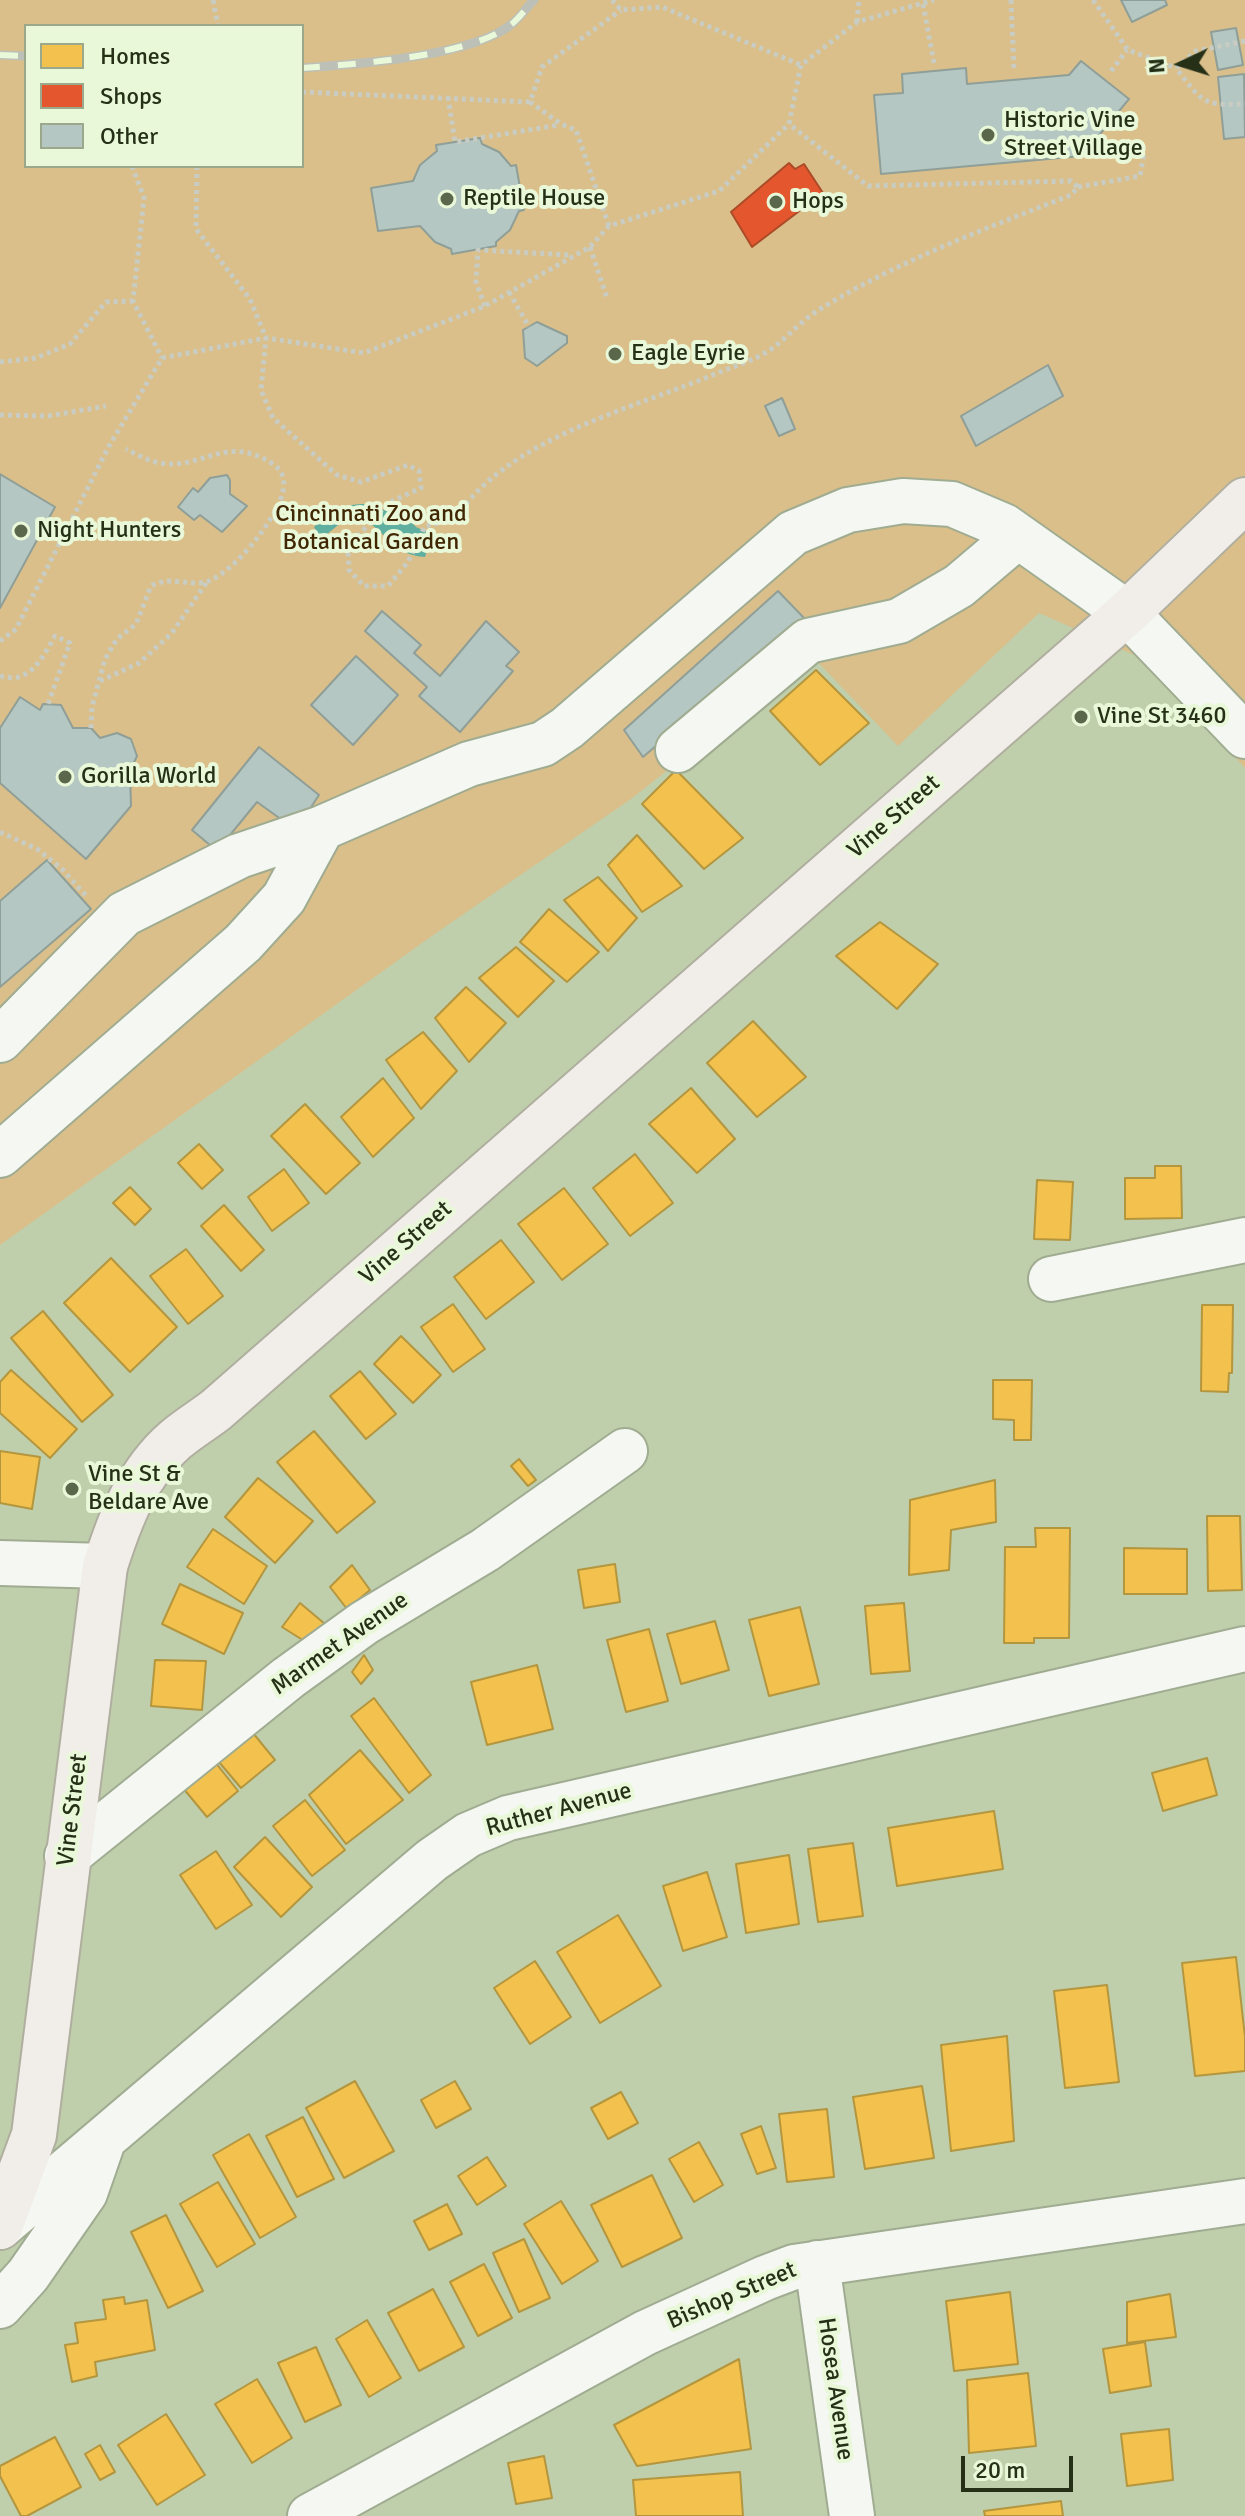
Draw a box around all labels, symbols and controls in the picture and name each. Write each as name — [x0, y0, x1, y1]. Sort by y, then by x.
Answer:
legend — [24, 24, 304, 168]
north arrow — [1141, 24, 1221, 104]
text: Homes — [100, 41, 170, 71]
text: N — [1143, 57, 1171, 74]
text: Shops — [100, 81, 162, 111]
place label: Historic Vine Street Village — [1004, 107, 1143, 163]
text: Other — [100, 121, 158, 151]
marker: Historic Vine Street Village — [979, 126, 997, 144]
place label: Reptile House — [463, 185, 605, 213]
place label: Hops — [792, 188, 844, 216]
marker: Reptile House — [438, 190, 456, 208]
marker: Hops — [767, 193, 785, 211]
place label: Eagle Eyrie — [631, 340, 745, 368]
marker: Eagle Eyrie — [606, 345, 624, 363]
park label: Cincinnati Zoo and Botanical Garden — [275, 501, 467, 557]
place label: Night Hunters — [37, 517, 181, 545]
marker: Night Hunters — [12, 522, 30, 540]
place label: Vine St 3460 — [1097, 703, 1227, 731]
marker: Vine St 3460 — [1072, 708, 1090, 726]
place label: Gorilla World — [81, 763, 216, 791]
marker: Gorilla World — [56, 768, 74, 786]
street label: Vine Street — [842, 769, 946, 865]
street label: Vine Street — [354, 1195, 458, 1291]
place label: Vine St & Beldare Ave — [88, 1461, 209, 1517]
marker: Vine St & Beldare Ave — [63, 1480, 81, 1498]
street label: Marmet Avenue — [266, 1586, 414, 1702]
street label: Vine Street — [52, 1752, 94, 1868]
street label: Ruther Avenue — [483, 1777, 635, 1843]
street label: Bishop Street — [663, 2256, 801, 2336]
street label: Hosea Avenue — [811, 2316, 859, 2462]
scale bar — [965, 2440, 1077, 2490]
text: 20 m — [975, 2455, 1025, 2485]

